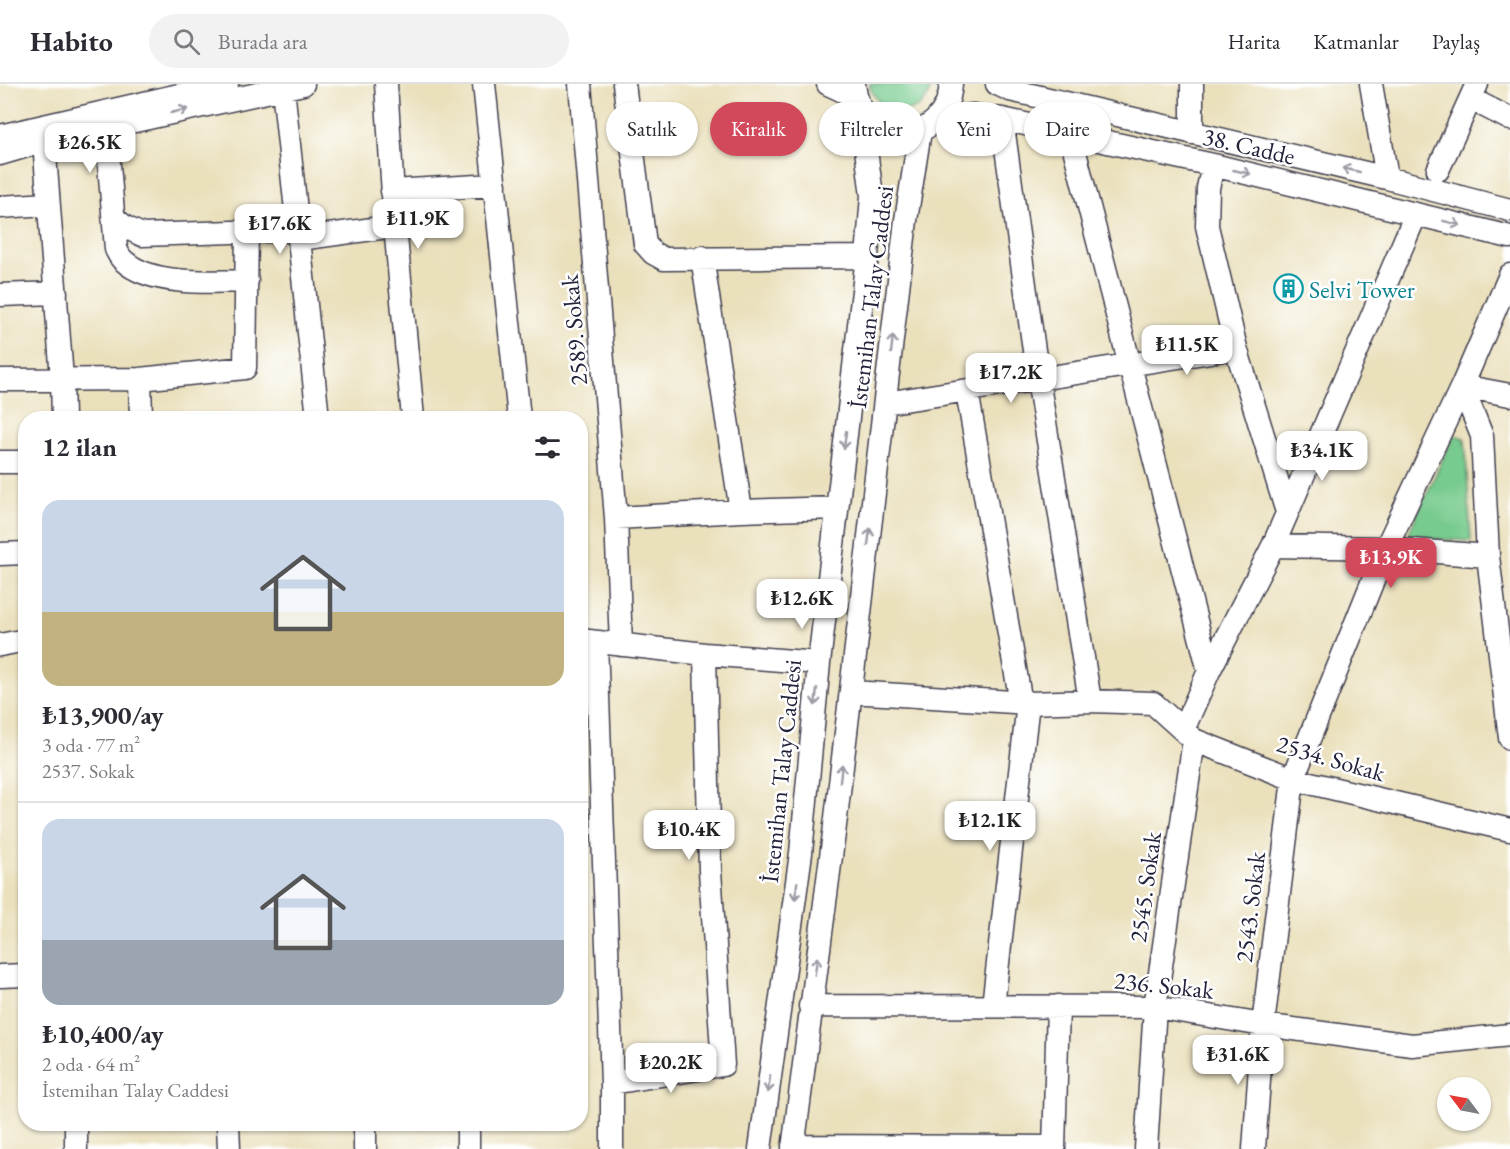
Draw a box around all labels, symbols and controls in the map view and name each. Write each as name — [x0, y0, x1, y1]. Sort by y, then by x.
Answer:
search box — [149, 14, 569, 68]
text: Habito — [30, 23, 113, 59]
icon: search — [170, 25, 203, 58]
text: Burada ara — [218, 27, 308, 56]
text: Harita — [1228, 28, 1280, 55]
text: Katmanlar — [1313, 28, 1399, 55]
text: Paylaş — [1432, 28, 1480, 55]
chip: Satılık — [606, 102, 698, 156]
chip: Kiralık — [710, 102, 807, 156]
chip: Filtreler — [819, 102, 924, 156]
chip: Yeni — [936, 102, 1012, 156]
chip: Daire — [1024, 102, 1111, 156]
one-way arrow — [170, 105, 189, 117]
street label: 38. Cadde — [1200, 120, 1298, 172]
pin: ₺26.5K — [41, 123, 139, 174]
text: ₺26.5K — [59, 129, 121, 155]
one-way arrow — [1342, 164, 1362, 175]
one-way arrow — [1233, 167, 1252, 179]
street label: İstemihan Talay Caddesi — [842, 184, 900, 410]
pin: ₺11.9K — [369, 199, 467, 250]
pin: ₺17.6K — [231, 204, 329, 255]
text: ₺11.9K — [387, 205, 449, 231]
text: ₺17.6K — [249, 210, 311, 236]
one-way arrow — [1443, 218, 1462, 229]
street label: 2589. Sokak — [554, 273, 594, 387]
building icon: Selvi Tower — [1272, 273, 1304, 305]
place label: Selvi Tower — [1309, 274, 1415, 305]
pin: ₺11.5K — [1138, 325, 1236, 376]
text: ₺11.5K — [1156, 331, 1218, 357]
one-way arrow — [887, 334, 898, 354]
pin: ₺17.2K — [962, 353, 1060, 404]
text: ₺17.2K — [980, 359, 1042, 385]
text: 12 ilan — [42, 430, 117, 464]
one-way arrow — [839, 430, 850, 450]
icon: filters — [531, 431, 564, 464]
pin: ₺34.1K — [1273, 431, 1371, 482]
text: ₺34.1K — [1291, 437, 1353, 463]
one-way arrow — [864, 528, 875, 548]
pin: ₺13.9K — [1342, 538, 1440, 589]
icon: home — [249, 539, 357, 647]
text: ₺13.9K — [1360, 544, 1422, 570]
pin: ₺12.6K — [753, 579, 851, 630]
text: ₺12.6K — [771, 585, 833, 611]
street label: İstemihan Talay Caddesi — [754, 658, 808, 884]
one-way arrow — [810, 686, 821, 706]
text: ₺13,900/ay — [42, 698, 164, 732]
street label: 2534. Sokak — [1273, 728, 1389, 788]
text: 3 oda · 77 m² — [42, 732, 140, 758]
text: 2537. Sokak — [42, 758, 135, 784]
one-way arrow — [836, 763, 847, 783]
pin: ₺12.1K — [941, 801, 1039, 852]
text: ₺12.1K — [959, 807, 1021, 833]
pin: ₺10.4K — [640, 810, 738, 861]
text: ₺10.4K — [658, 816, 720, 842]
street label: 2545. Sokak — [1122, 829, 1168, 944]
street label: 2543. Sokak — [1228, 849, 1272, 964]
icon: home — [249, 858, 357, 966]
one-way arrow — [790, 880, 801, 900]
one-way arrow — [810, 957, 821, 976]
street label: 236. Sokak — [1113, 964, 1216, 1006]
text: ₺10,400/ay — [42, 1017, 164, 1051]
pin: ₺31.6K — [1189, 1035, 1287, 1086]
text: ₺31.6K — [1207, 1041, 1269, 1067]
pin: ₺20.2K — [622, 1043, 720, 1094]
text: ₺20.2K — [640, 1049, 702, 1075]
text: 2 oda · 64 m² — [42, 1051, 140, 1077]
one-way arrow — [763, 1073, 774, 1093]
text: İstemihan Talay Caddesi — [42, 1077, 229, 1103]
north arrow — [1437, 1077, 1491, 1131]
map controls — [1437, 1077, 1491, 1131]

